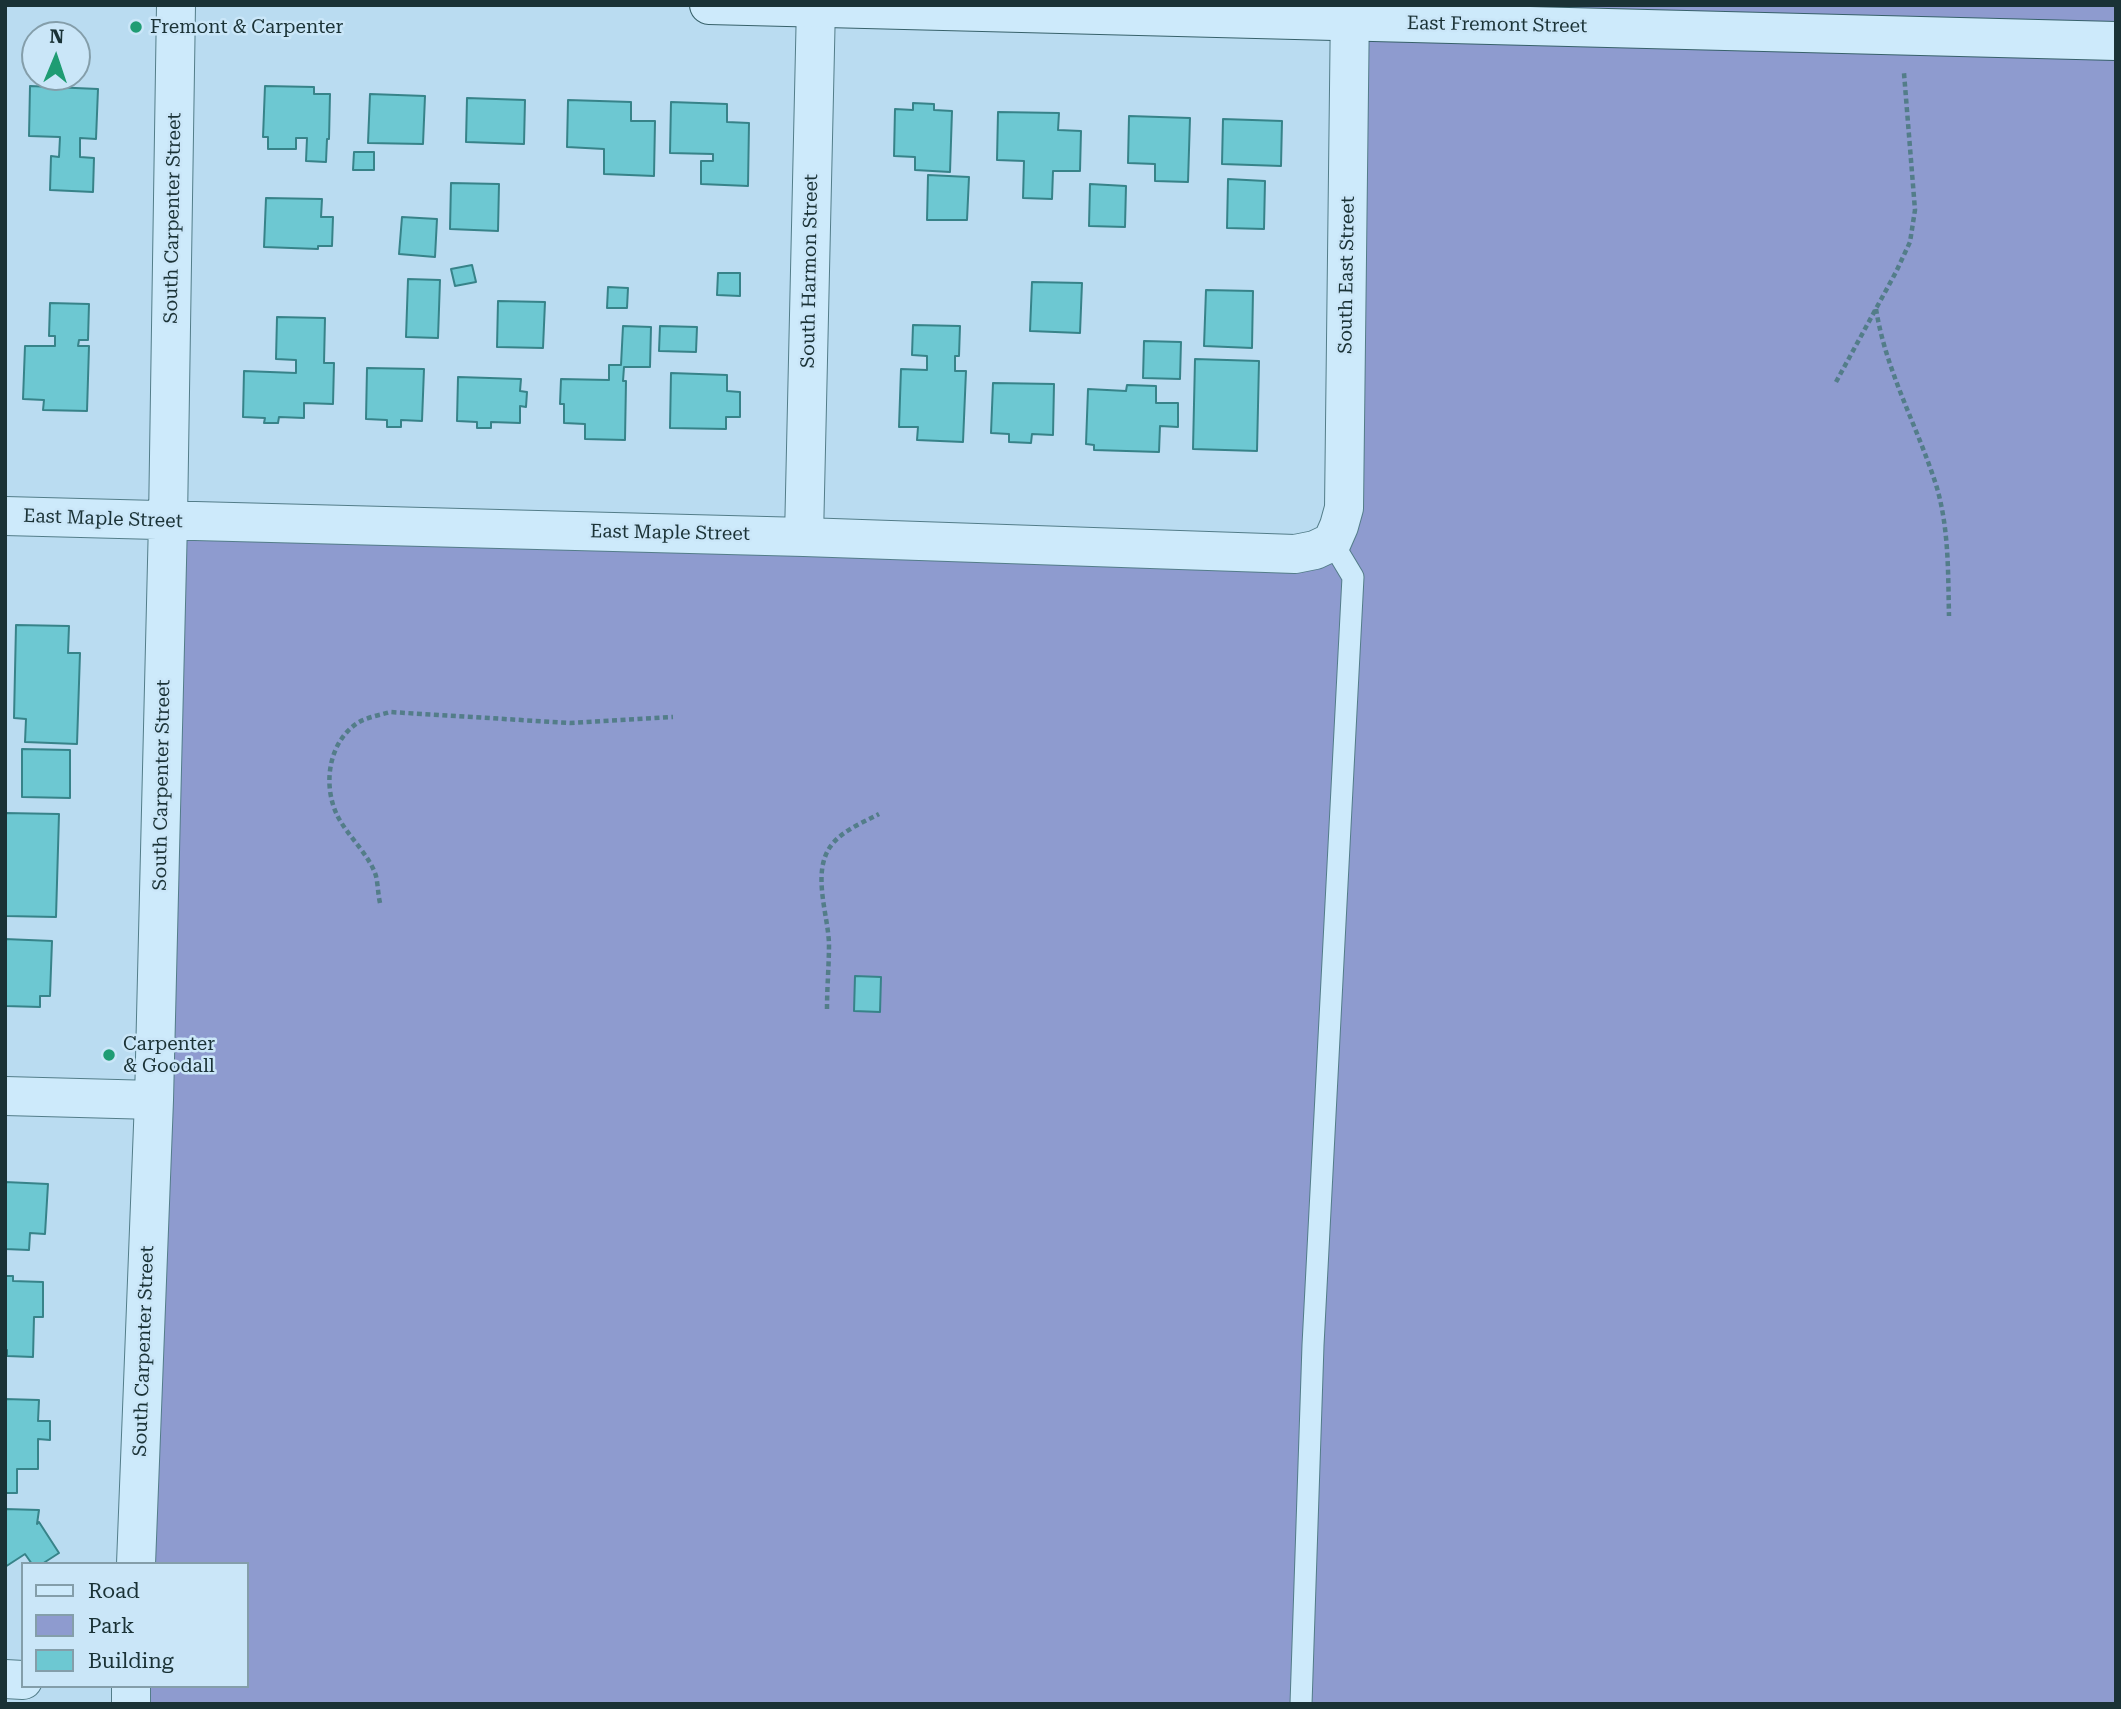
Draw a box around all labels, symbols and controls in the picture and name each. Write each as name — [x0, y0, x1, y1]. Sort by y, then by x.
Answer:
street label: East Fremont Street — [1407, 12, 1587, 38]
place label: Fremont & Carpenter — [150, 16, 343, 38]
marker: Fremont & Carpenter — [128, 19, 144, 35]
north arrow — [21, 21, 91, 91]
text: N — [49, 25, 64, 48]
street label: South Carpenter Street — [160, 112, 186, 324]
street label: South Harmon Street — [797, 174, 823, 368]
street label: South East Street — [1334, 196, 1360, 354]
street label: East Maple Street — [23, 505, 183, 533]
street label: East Maple Street — [590, 520, 750, 546]
street label: South Carpenter Street — [149, 679, 175, 891]
place label: Carpenter & Goodall — [123, 1033, 215, 1077]
marker: Carpenter & Goodall — [101, 1047, 117, 1063]
street label: South Carpenter Street — [129, 1245, 159, 1457]
legend — [21, 1562, 248, 1688]
text: Road — [88, 1579, 140, 1603]
text: Park — [88, 1614, 134, 1638]
text: Building — [88, 1649, 174, 1673]

